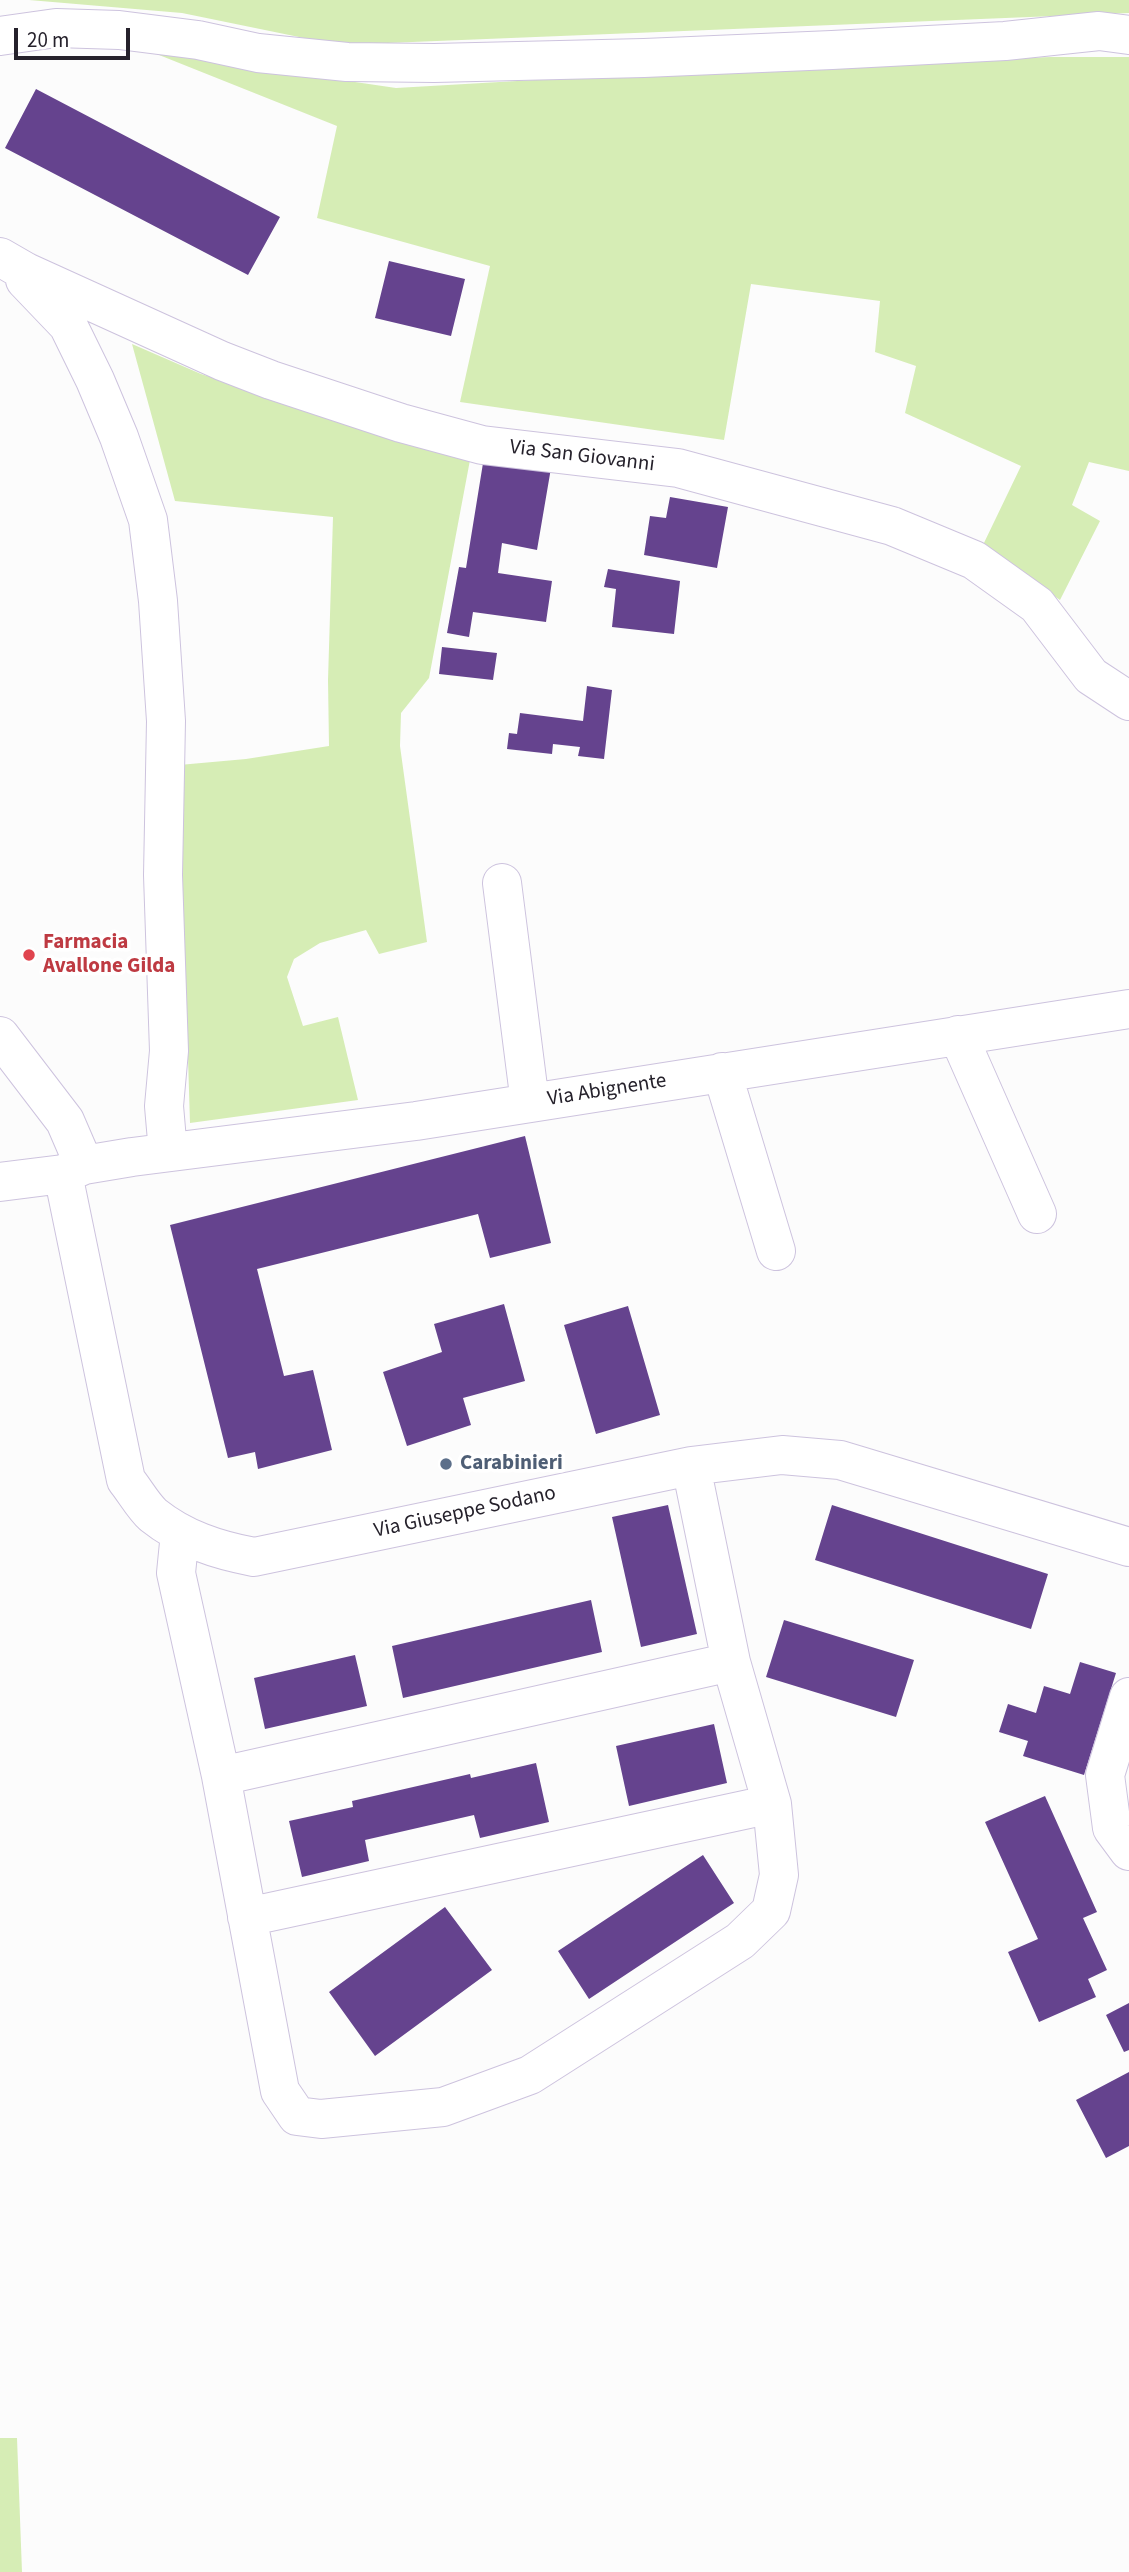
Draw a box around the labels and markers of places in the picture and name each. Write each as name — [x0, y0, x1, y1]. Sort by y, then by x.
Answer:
place label: Farmacia Avallone Gilda — [43, 930, 175, 980]
marker: Farmacia Avallone Gilda — [21, 947, 37, 963]
place label: Carabinieri — [460, 1451, 563, 1477]
marker: Carabinieri — [438, 1456, 454, 1472]

